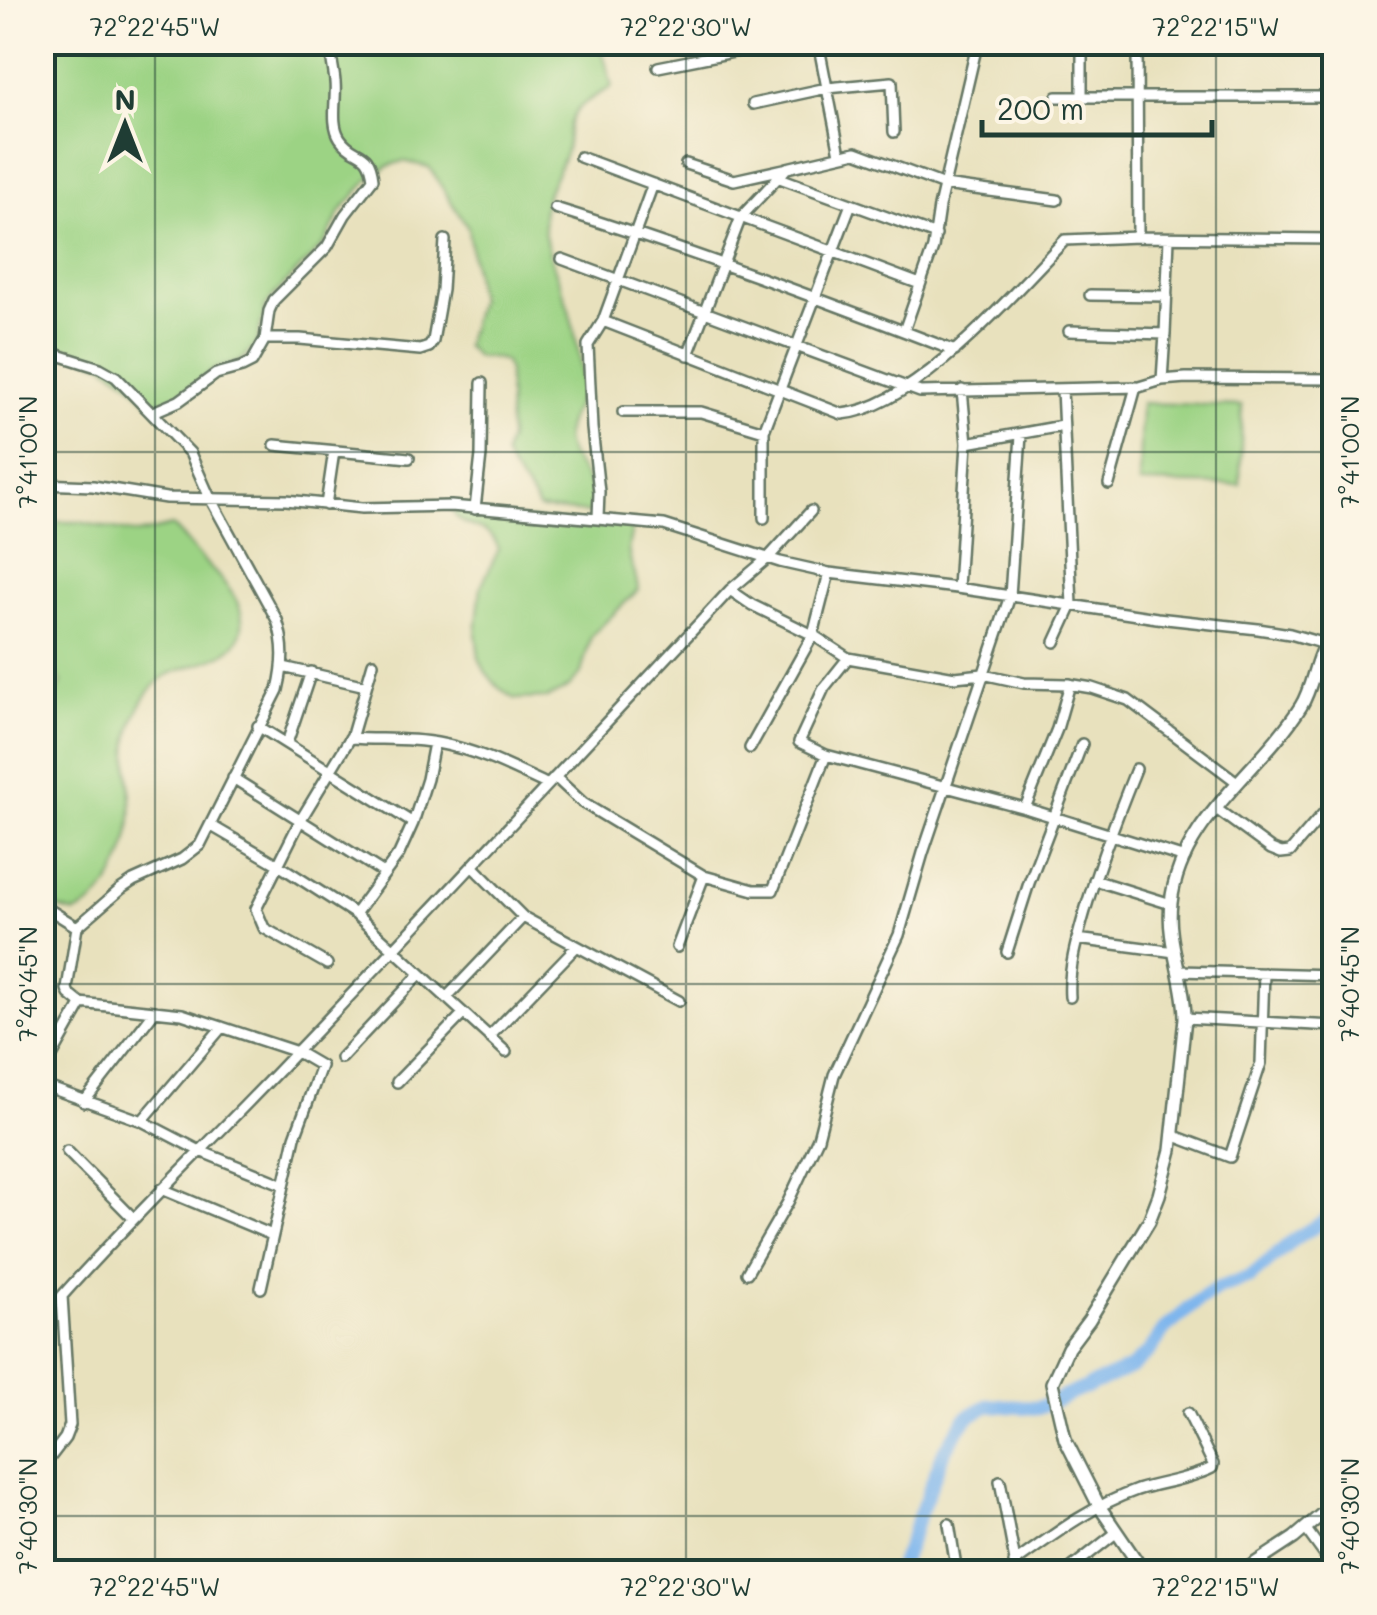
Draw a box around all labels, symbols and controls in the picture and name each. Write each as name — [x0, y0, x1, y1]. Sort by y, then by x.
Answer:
text: 72°22'45"W — [90, 10, 220, 42]
text: 72°22'30"W — [620, 10, 752, 42]
text: 72°22'15"W — [1152, 10, 1280, 42]
north arrow — [75, 75, 175, 175]
scale bar — [982, 75, 1212, 137]
text: N — [114, 81, 136, 117]
text: 200 m — [997, 88, 1084, 128]
text: 7°41'00"N — [11, 395, 43, 509]
text: 7°41'00"N — [1333, 395, 1365, 509]
text: 7°40'45"N — [11, 926, 43, 1042]
text: 7°40'45"N — [1333, 926, 1365, 1042]
text: 7°40'30"N — [11, 1458, 43, 1574]
text: 7°40'30"N — [1333, 1458, 1365, 1574]
text: 72°22'45"W — [90, 1570, 220, 1602]
text: 72°22'30"W — [620, 1570, 752, 1602]
text: 72°22'15"W — [1152, 1570, 1280, 1602]

